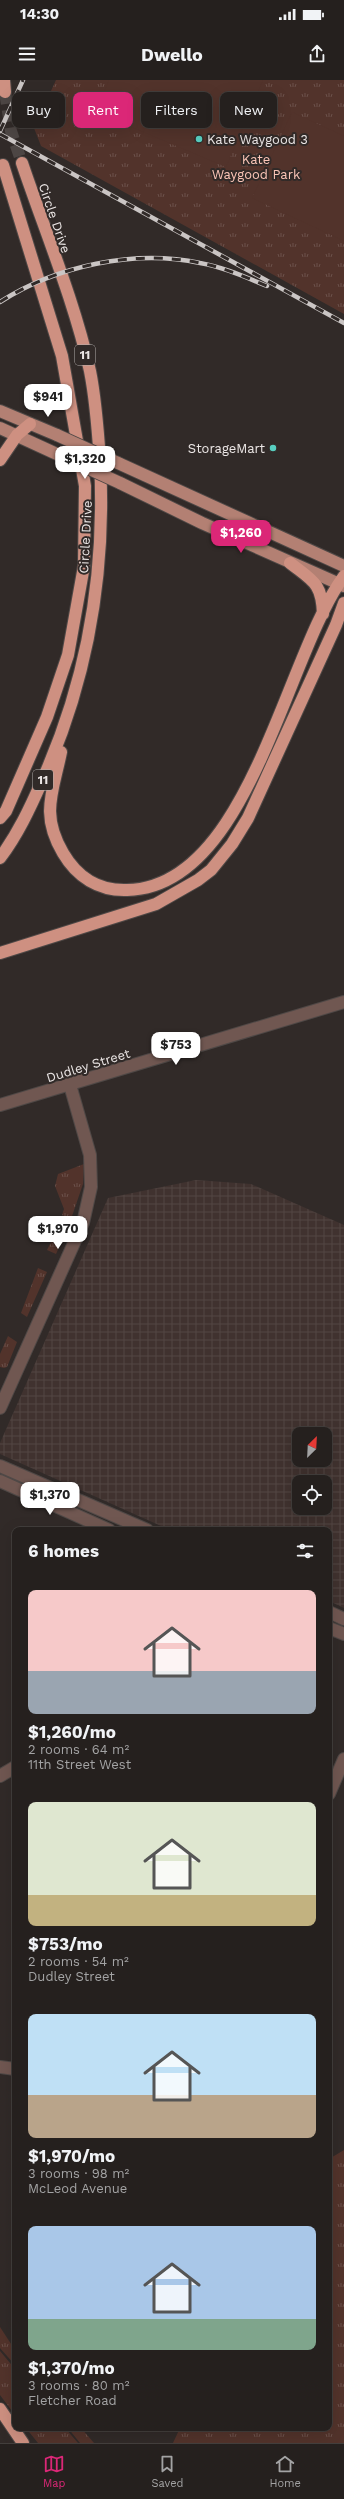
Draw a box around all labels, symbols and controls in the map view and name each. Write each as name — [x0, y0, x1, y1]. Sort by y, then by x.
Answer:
text: 14:30 — [20, 5, 59, 23]
icon: menu — [16, 43, 38, 65]
icon: share — [306, 43, 328, 65]
text: Dwello — [141, 44, 203, 65]
chip: Buy — [12, 92, 65, 128]
chip: Rent — [73, 92, 133, 128]
chip: Filters — [141, 92, 212, 128]
chip: New — [220, 92, 277, 128]
place label: Kate Waygood 3 — [207, 132, 308, 147]
marker: Kate Waygood 3 — [194, 134, 204, 144]
park label: Kate Waygood Park — [212, 152, 301, 182]
street label: Circle Drive — [36, 181, 74, 255]
road number: 11 — [75, 345, 95, 365]
pin: $941 — [24, 384, 72, 418]
text: $941 — [33, 389, 63, 404]
place label: StorageMart — [188, 441, 266, 456]
marker: StorageMart — [268, 443, 278, 453]
pin: $1,320 — [52, 446, 118, 480]
text: $1,320 — [64, 451, 106, 466]
street label: Circle Drive — [76, 500, 95, 574]
pin: $1,260 — [208, 520, 274, 554]
text: $1,260 — [220, 525, 262, 540]
road number: 11 — [33, 770, 53, 790]
pin: $753 — [152, 1032, 200, 1066]
text: $753 — [160, 1037, 192, 1052]
street label: Dudley Street — [45, 1045, 132, 1085]
pin: $1,970 — [25, 1216, 91, 1250]
text: $1,970 — [37, 1221, 79, 1236]
north arrow — [292, 1427, 332, 1467]
map controls — [292, 1427, 332, 1515]
button: locate — [292, 1475, 332, 1515]
pin: $1,370 — [17, 1482, 83, 1516]
text: $1,370 — [30, 1487, 71, 1502]
icon: filters — [294, 1540, 316, 1562]
text: 6 homes — [28, 1541, 99, 1561]
icon: home — [136, 1616, 208, 1688]
text: $1,260/mo — [28, 1722, 116, 1742]
text: 2 rooms · 64 m² — [28, 1742, 129, 1757]
text: 11th Street West — [28, 1757, 131, 1772]
icon: home — [136, 1828, 208, 1900]
text: $753/mo — [28, 1934, 103, 1954]
text: 2 rooms · 54 m² — [28, 1954, 129, 1969]
text: Dudley Street — [28, 1969, 115, 1984]
icon: home — [136, 2040, 208, 2112]
text: $1,970/mo — [28, 2146, 115, 2166]
text: 3 rooms · 98 m² — [28, 2166, 129, 2181]
text: McLeod Avenue — [28, 2181, 127, 2196]
icon: home — [136, 2252, 208, 2324]
text: $1,370/mo — [28, 2358, 115, 2378]
text: 3 rooms · 80 m² — [28, 2378, 129, 2393]
text: Fletcher Road — [28, 2393, 117, 2408]
tab: Map — [43, 2453, 65, 2490]
tab: Saved — [152, 2453, 183, 2490]
tab: Home — [270, 2453, 301, 2490]

